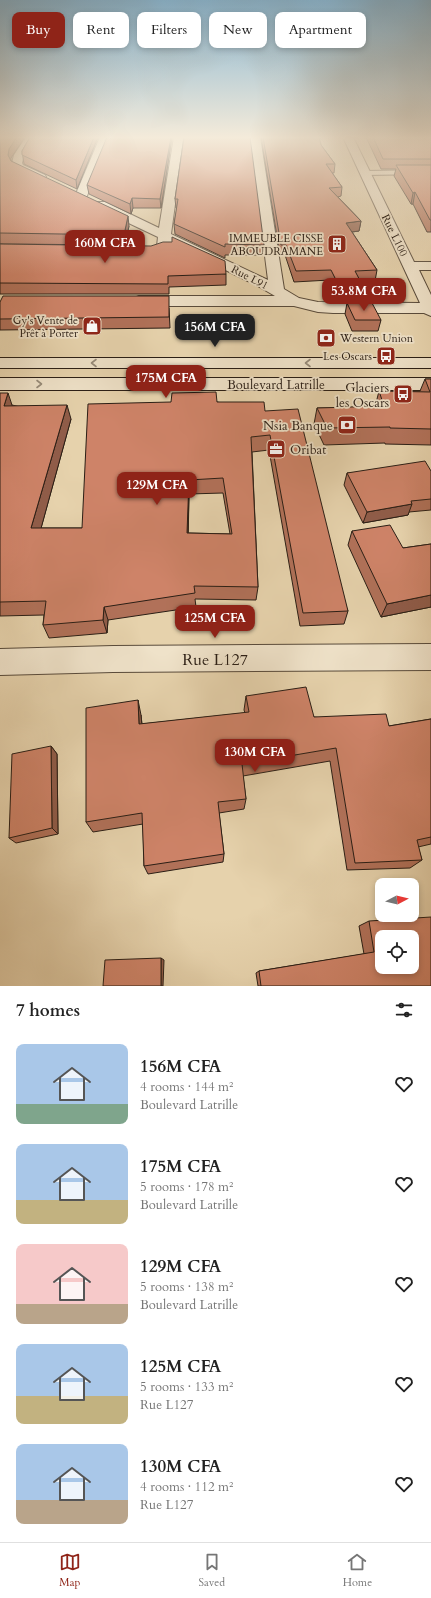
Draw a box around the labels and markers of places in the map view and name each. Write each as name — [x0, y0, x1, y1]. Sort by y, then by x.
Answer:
pin: 160M CFA — [64, 230, 146, 264]
place label: IMMEUBLE CISSE ABOUDRAMANE — [229, 231, 323, 259]
building icon: IMMEUBLE CISSE ABOUDRAMANE — [326, 233, 348, 255]
pin: 53.8M CFA — [318, 278, 410, 312]
place label: Gy's Vente de Prêt à Porter — [13, 313, 79, 341]
pin: 156M CFA — [174, 314, 256, 348]
shop icon: Gy's Vente de Prêt à Porter — [81, 315, 103, 337]
bank icon: Western Union — [315, 327, 337, 349]
place label: Western Union — [339, 331, 414, 346]
bus stop icon: Les Oscars — [375, 345, 397, 367]
place label: Les Oscars — [323, 349, 372, 364]
pin: 175M CFA — [125, 365, 207, 399]
place label: Glaciers les Oscars — [336, 379, 389, 412]
bus stop icon: Glaciers les Oscars — [392, 383, 414, 405]
bank icon: Nsia Banque — [336, 414, 358, 436]
place label: Nsia Banque — [263, 417, 333, 435]
office icon: Oribat — [265, 438, 287, 460]
place label: Oribat — [290, 441, 326, 459]
pin: 129M CFA — [116, 472, 198, 506]
pin: 125M CFA — [174, 605, 256, 639]
pin: 130M CFA — [214, 739, 296, 773]

